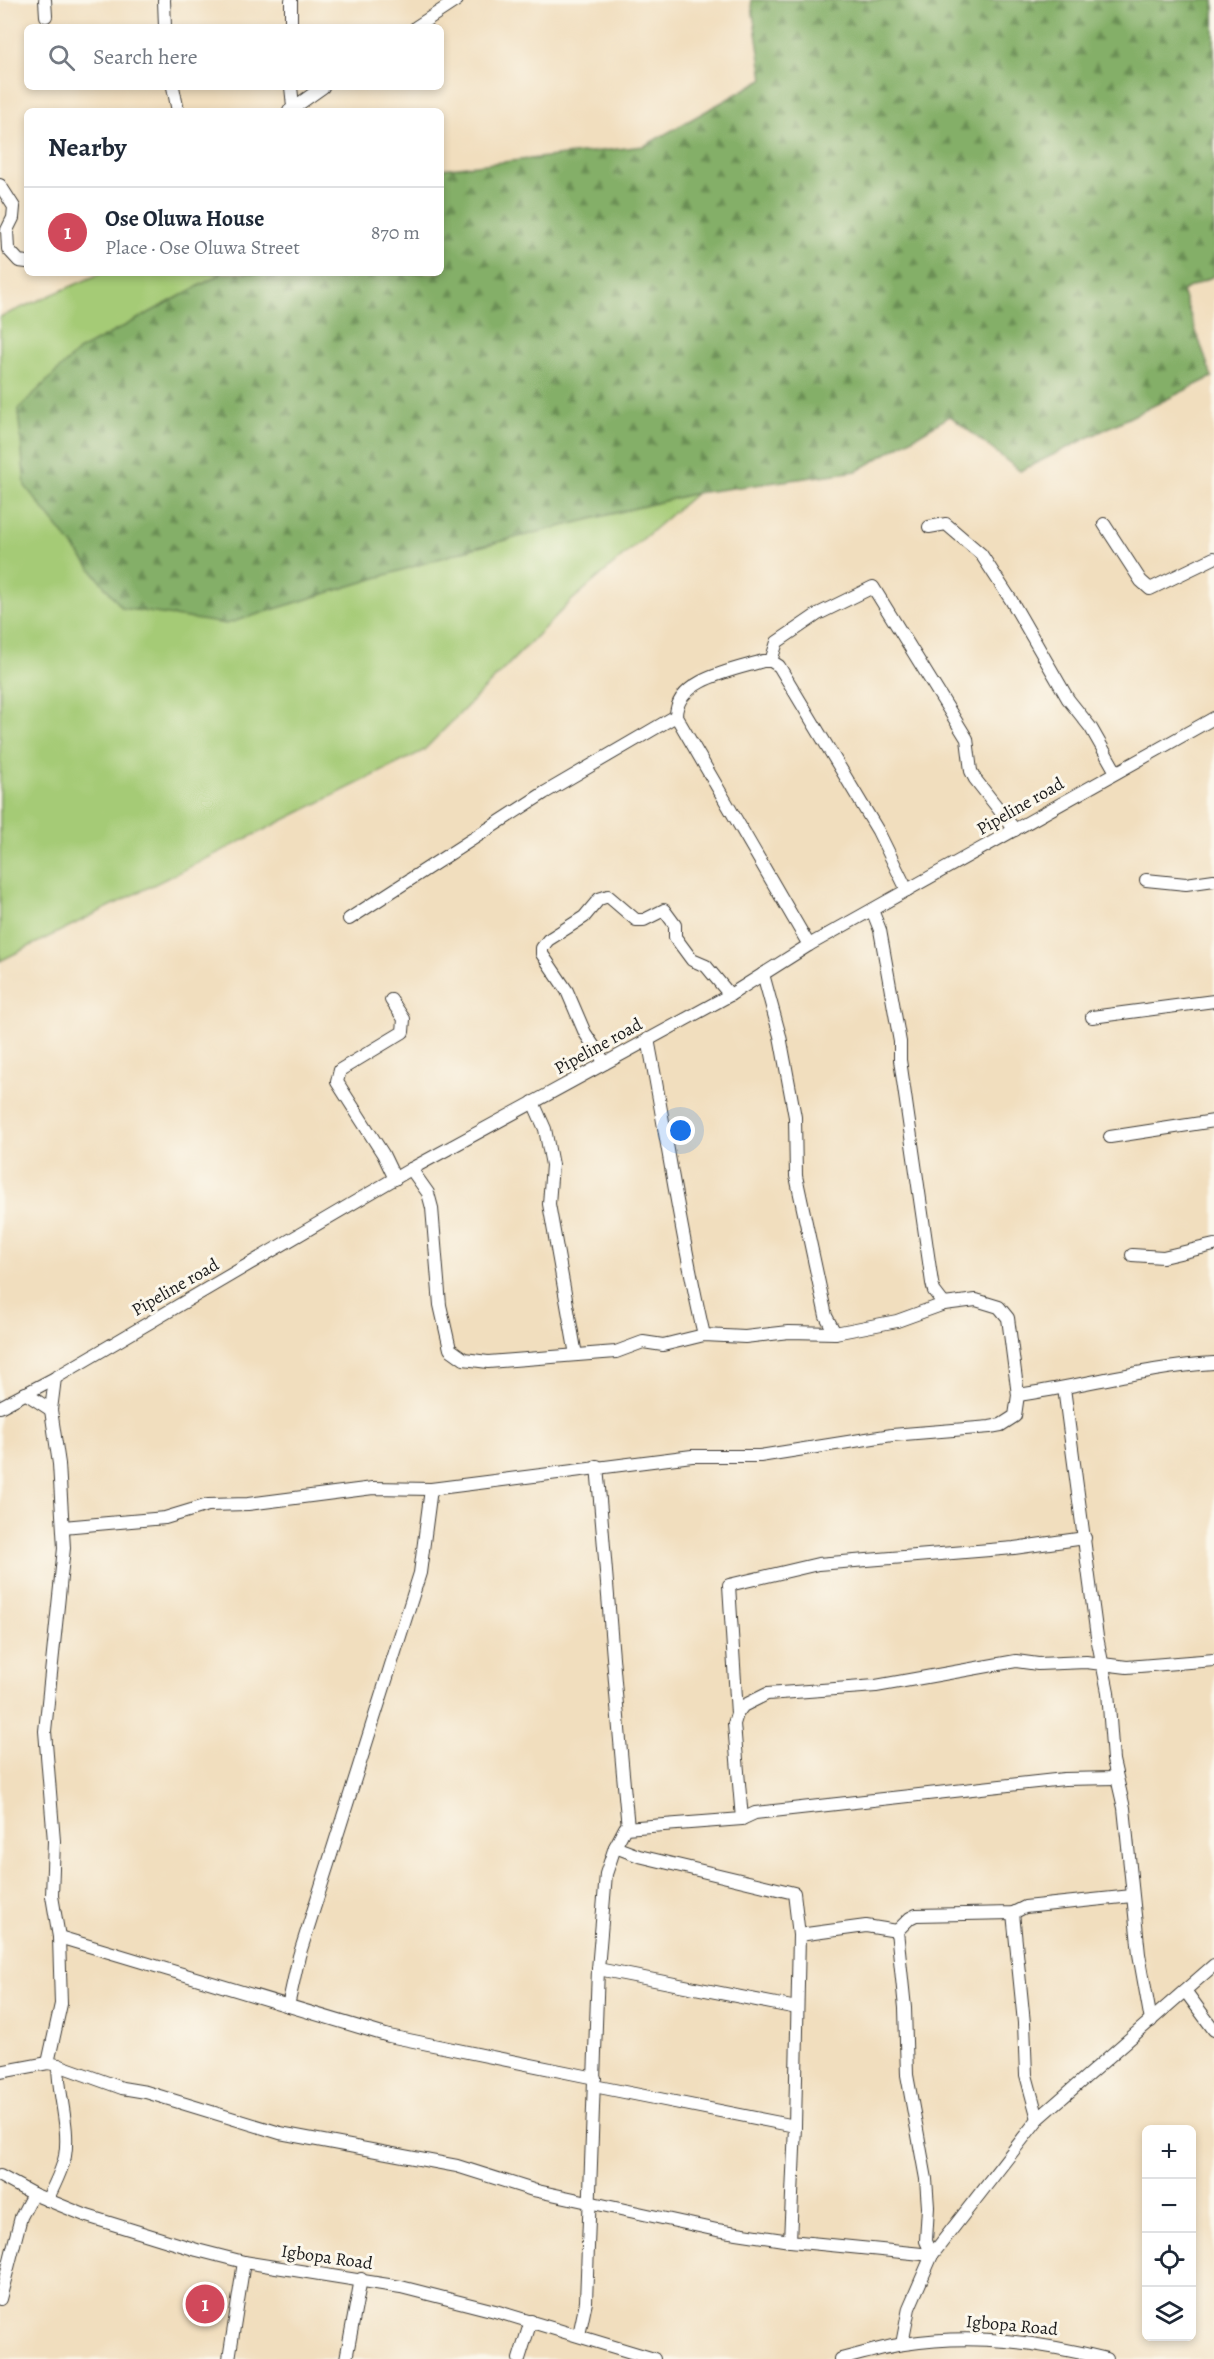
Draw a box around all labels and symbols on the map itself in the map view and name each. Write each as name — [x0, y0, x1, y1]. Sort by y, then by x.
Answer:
street label: Pipeline road — [972, 771, 1068, 841]
street label: Pipeline road — [550, 1012, 647, 1080]
your location — [666, 1116, 695, 1145]
street label: Pipeline road — [127, 1252, 223, 1322]
street label: Igbopa Road — [280, 2239, 375, 2275]
pin: 1 — [186, 2282, 224, 2326]
street label: Igbopa Road — [965, 2309, 1059, 2341]

